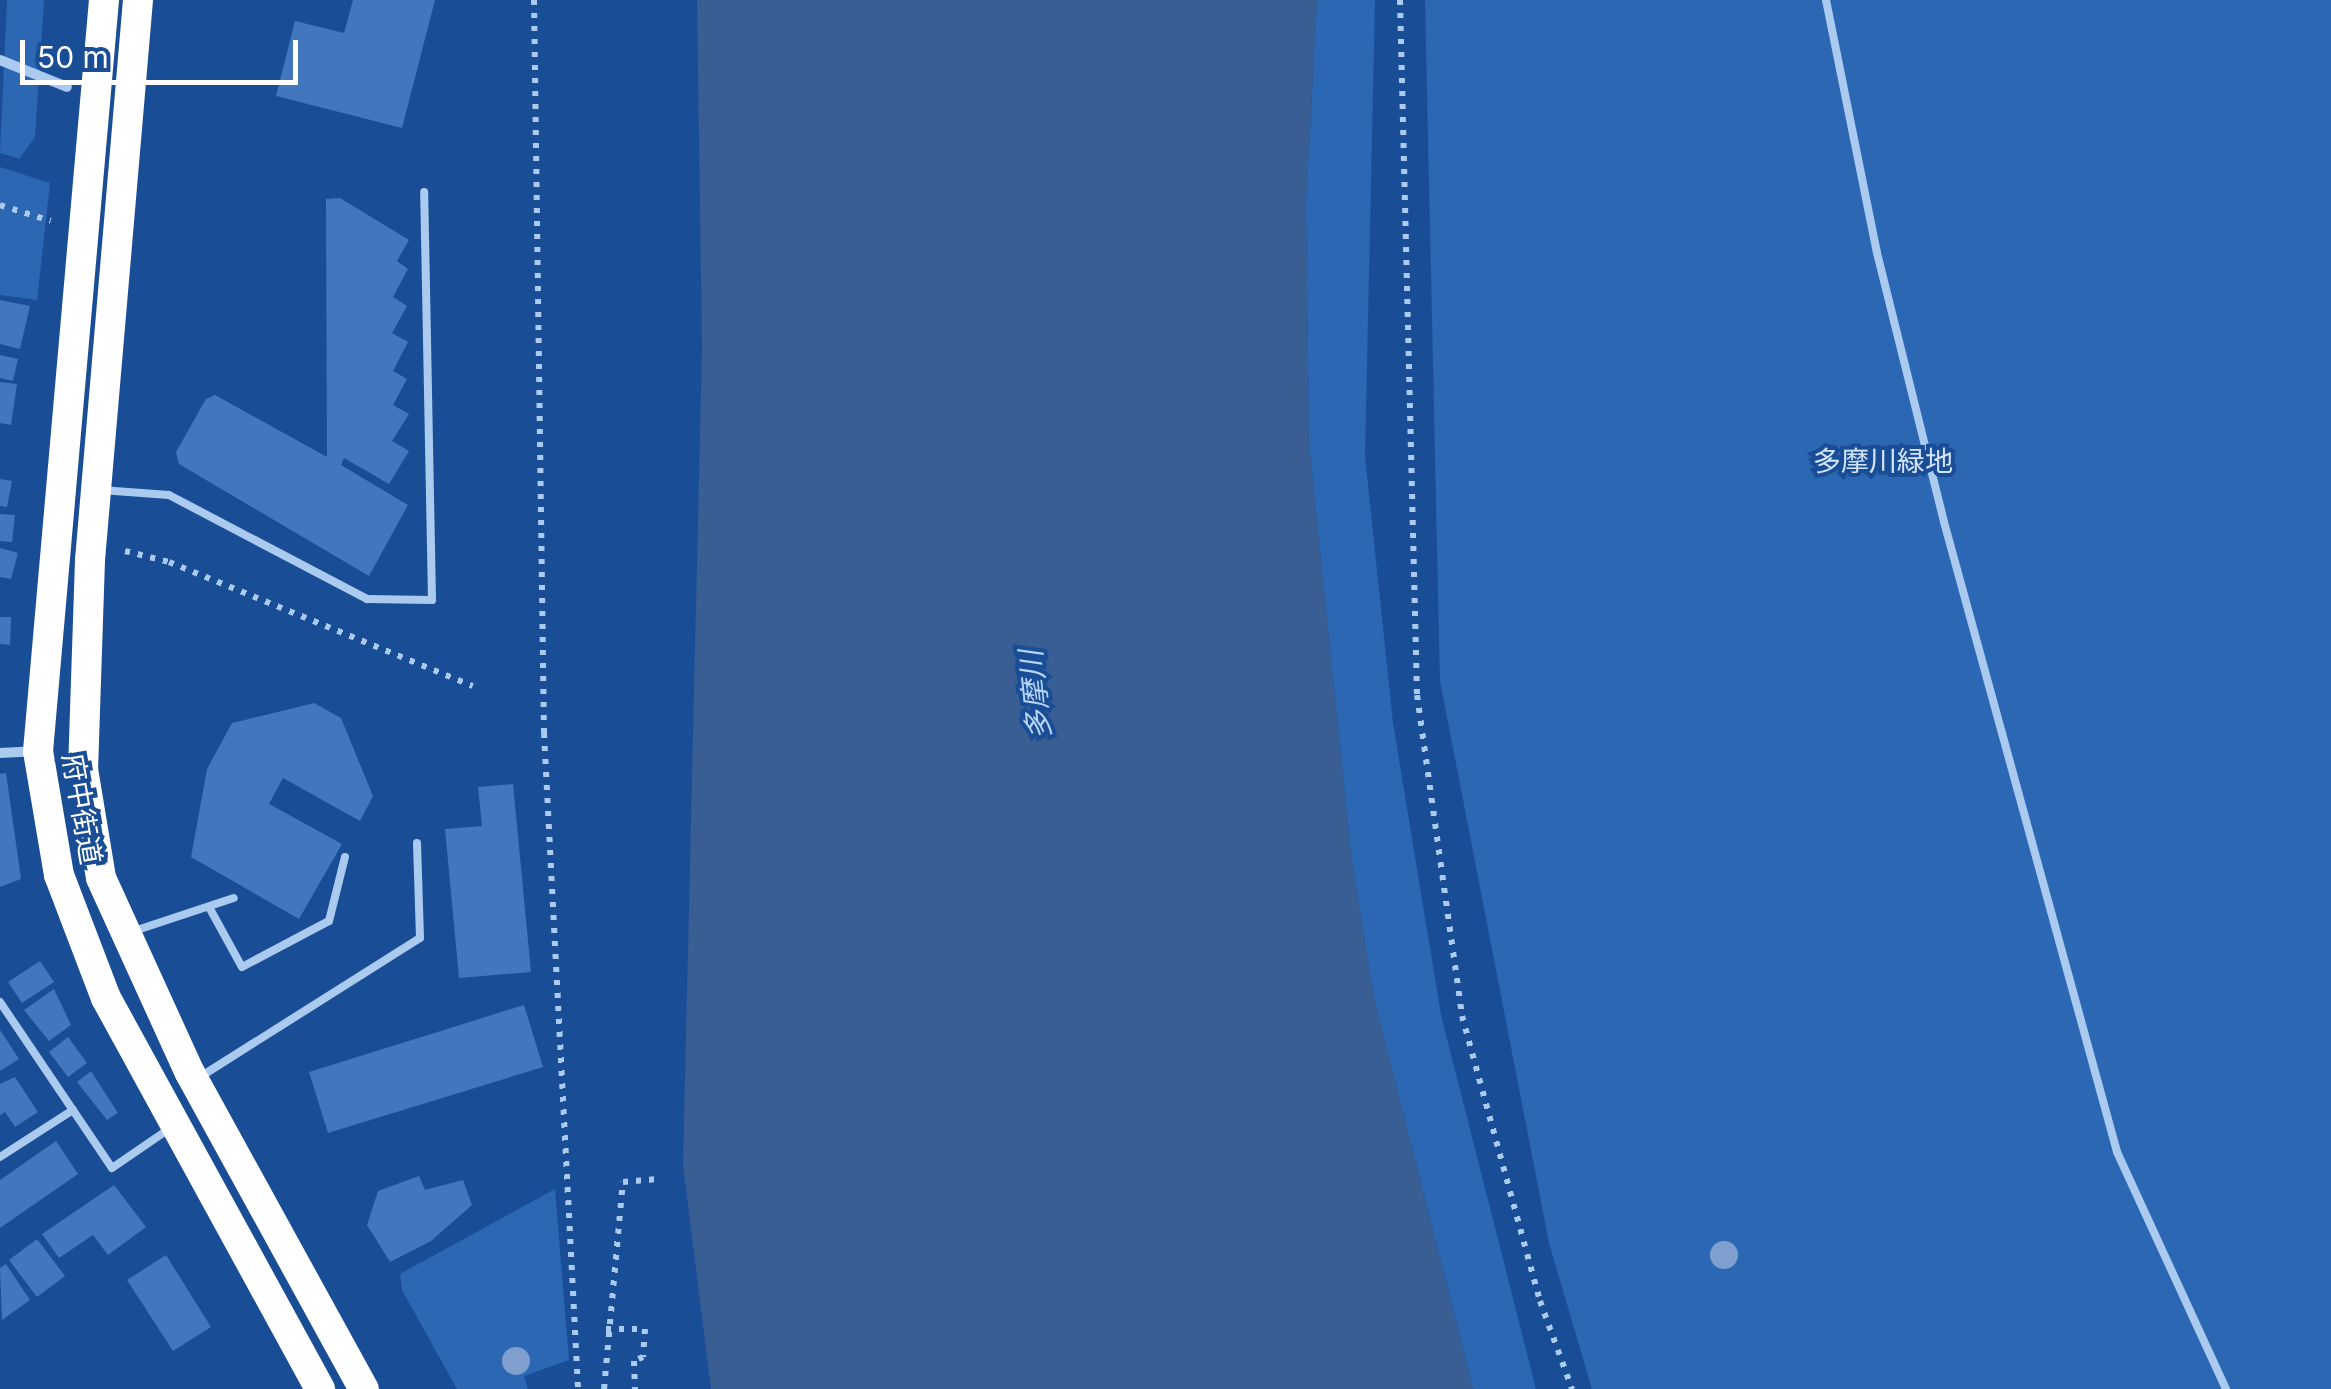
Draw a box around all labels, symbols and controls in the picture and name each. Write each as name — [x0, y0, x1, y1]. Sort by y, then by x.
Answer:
scale bar — [25, 20, 302, 82]
text: 50 m — [37, 39, 109, 75]
park label: 多摩川緑地 — [1813, 444, 1953, 478]
water label: 多摩川 — [1012, 648, 1058, 742]
street label: 府中街道 — [56, 751, 108, 867]

